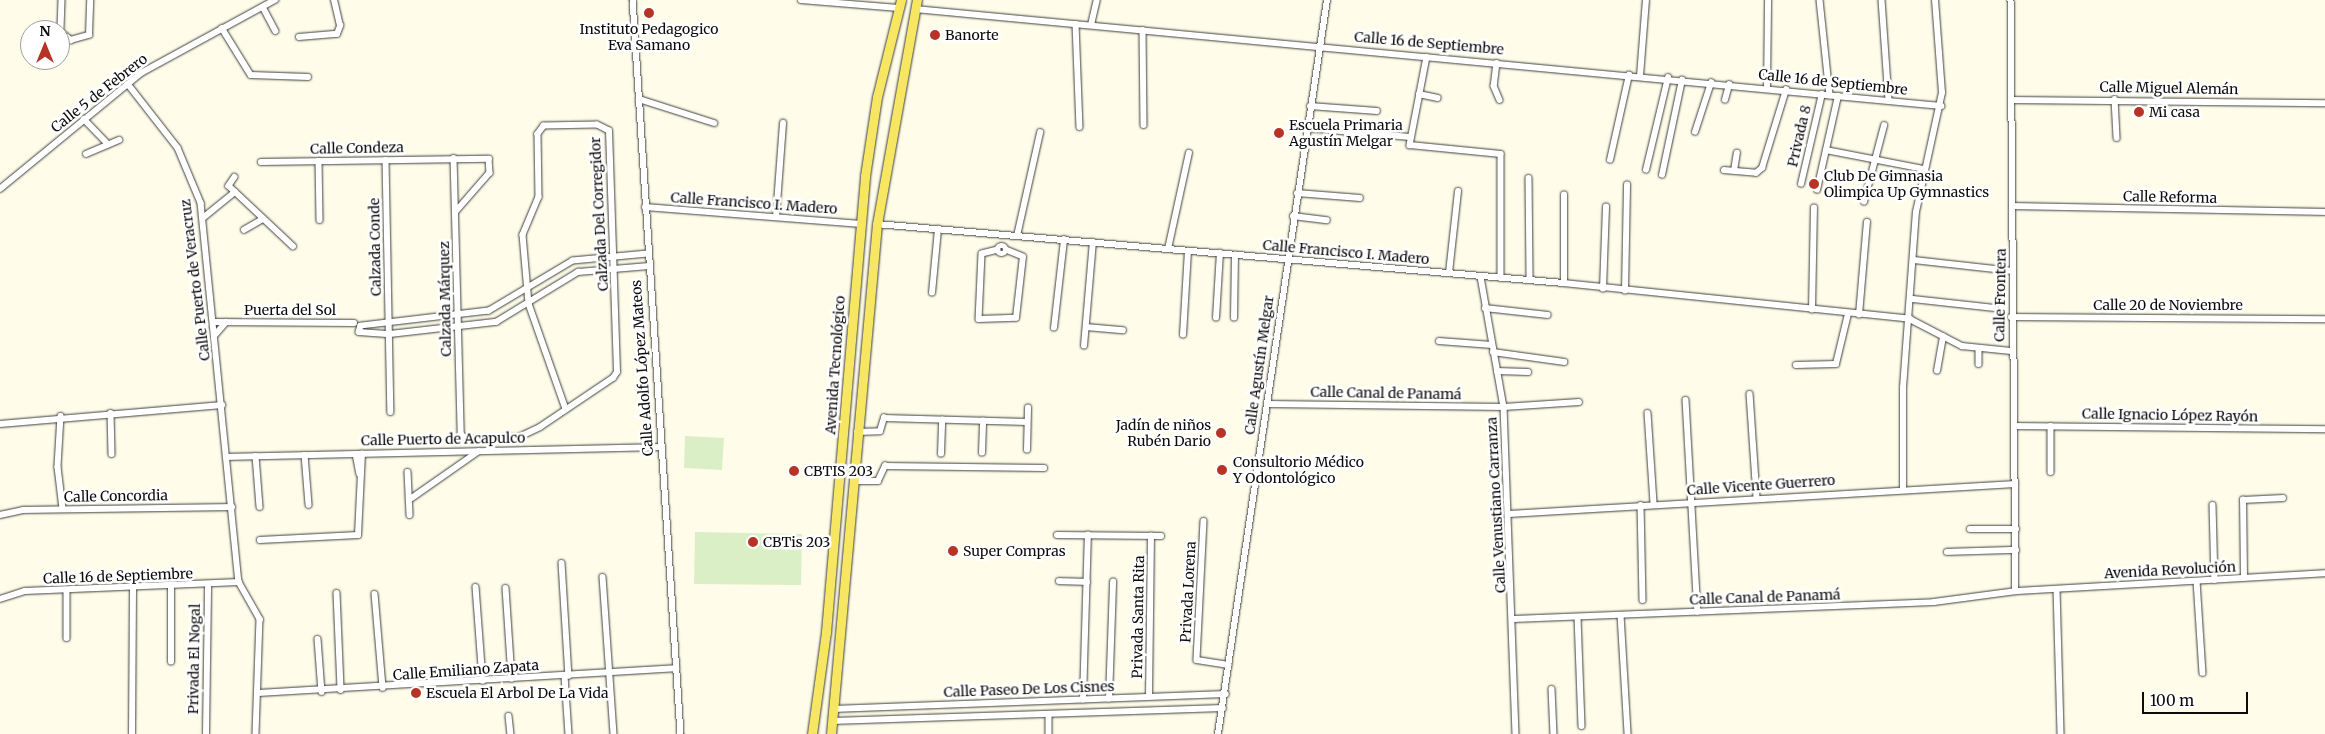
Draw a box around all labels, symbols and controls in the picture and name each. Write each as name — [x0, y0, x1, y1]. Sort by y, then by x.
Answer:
marker: Instituto Pedagogico Eva Samano — [643, 7, 655, 19]
north arrow — [20, 20, 70, 70]
place label: Instituto Pedagogico Eva Samano — [580, 21, 718, 54]
text: N — [39, 22, 51, 40]
place label: Banorte — [945, 27, 998, 43]
street label: Calle 16 de Septiembre — [1354, 28, 1504, 58]
marker: Banorte — [929, 29, 941, 41]
street label: Calle 5 de Febrero — [47, 50, 151, 136]
street label: Calle 16 de Septiembre — [1758, 66, 1908, 98]
street label: Calle Miguel Alemán — [2099, 78, 2239, 98]
street label: Privada 8 — [1784, 104, 1814, 168]
place label: Mi casa — [2149, 104, 2200, 120]
marker: Mi casa — [2133, 106, 2145, 118]
place label: Escuela Primaria Agustín Melgar — [1289, 117, 1403, 150]
marker: Escuela Primaria Agustín Melgar — [1273, 127, 1285, 139]
street label: Calzada Del Corregidor — [587, 136, 611, 292]
street label: Calle Condeza — [310, 139, 404, 157]
place label: Club De Gimnasia Olimpica Up Gymnastics — [1824, 168, 1989, 200]
marker: Club De Gimnasia Olimpica Up Gymnastics — [1808, 178, 1820, 190]
street label: Calle Reforma — [2123, 188, 2217, 206]
street label: Calle Francisco I. Madero — [670, 189, 838, 217]
street label: Calle Puerto de Veracruz — [177, 198, 213, 362]
street label: Calzada Conde — [366, 198, 384, 296]
street label: Calle Francisco I. Madero — [1262, 236, 1430, 268]
street label: Calzada Márquez — [436, 241, 454, 357]
street label: Calle Frontera — [1991, 248, 2009, 342]
street label: Calle Adolfo López Mateos — [627, 279, 657, 457]
street label: Calle Agustín Melgar — [1241, 294, 1277, 436]
street label: Avenida Tecnológico — [822, 295, 848, 435]
street label: Calle 20 de Noviembre — [2093, 297, 2243, 313]
street label: Puerta del Sol — [244, 302, 336, 318]
street label: Calle Canal de Panamá — [1310, 383, 1462, 403]
street label: Calle Ignacio López Rayón — [2082, 405, 2258, 425]
place label: Jadín de niños Rubén Dario — [1116, 417, 1211, 450]
street label: Calle Venustiano Carranza — [1483, 417, 1509, 593]
marker: Jadín de niños Rubén Dario — [1215, 427, 1227, 439]
street label: Calle Puerto de Acapulco — [361, 429, 525, 449]
place label: Consultorio Médico Y Odontológico — [1233, 454, 1364, 487]
place label: CBTIS 203 — [804, 463, 873, 479]
marker: Consultorio Médico Y Odontológico — [1215, 463, 1229, 477]
marker: CBTIS 203 — [788, 465, 800, 477]
street label: Calle Vicente Guerrero — [1686, 471, 1836, 499]
street label: Calle Concordia — [64, 487, 168, 505]
place label: CBTis 203 — [763, 534, 830, 550]
marker: CBTis 203 — [747, 536, 759, 548]
street label: Privada Lorena — [1177, 541, 1199, 643]
place label: Super Compras — [963, 543, 1066, 559]
marker: Super Compras — [947, 545, 959, 557]
street label: Privada Santa Rita — [1129, 555, 1147, 679]
street label: Avenida Revolución — [2104, 558, 2236, 582]
street label: Calle 16 de Septiembre — [43, 565, 193, 587]
street label: Calle Canal de Panamá — [1689, 586, 1841, 608]
street label: Privada El Nogal — [185, 604, 203, 714]
street label: Calle Emiliano Zapata — [392, 657, 540, 683]
street label: Calle Paseo De Los Cisnes — [943, 678, 1115, 700]
scale bar — [2145, 682, 2251, 714]
place label: Escuela El Arbol De La Vida — [426, 685, 609, 701]
marker: Escuela El Arbol De La Vida — [410, 687, 422, 699]
text: 100 m — [2150, 691, 2194, 710]

